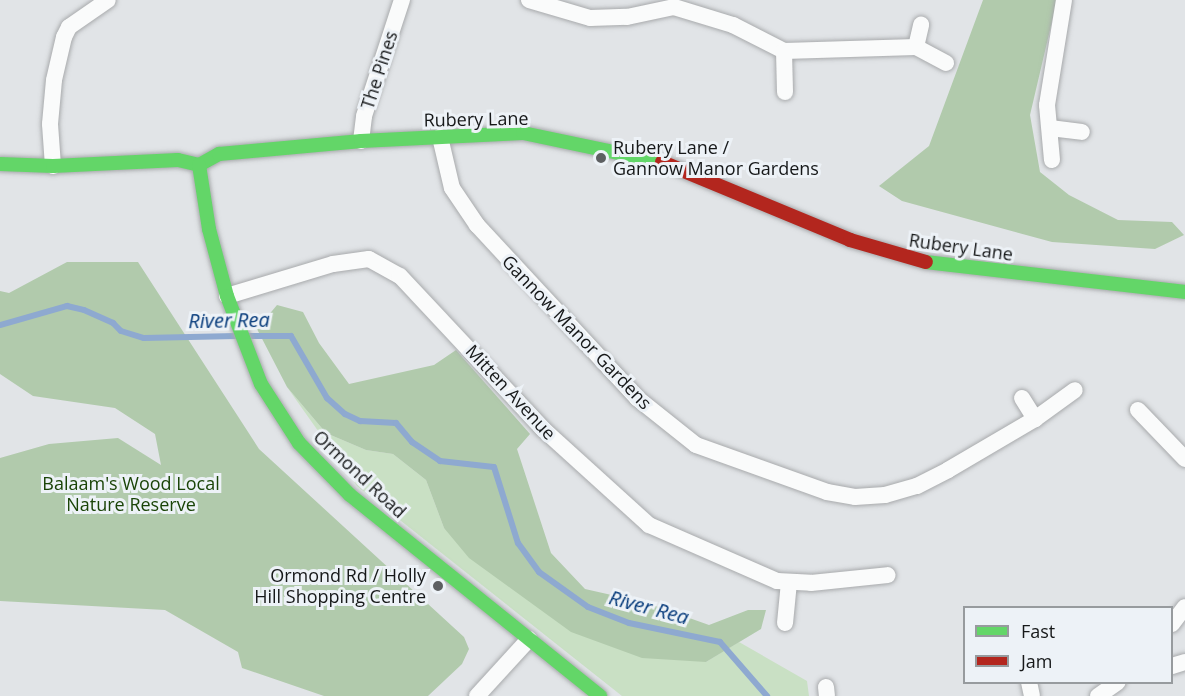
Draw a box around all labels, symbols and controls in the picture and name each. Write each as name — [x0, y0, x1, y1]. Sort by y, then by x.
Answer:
street label: The Pines — [356, 28, 402, 112]
street label: Rubery Lane — [423, 107, 529, 131]
place label: Rubery Lane / Gannow Manor Gardens — [613, 137, 819, 180]
marker: Rubery Lane / Gannow Manor Gardens — [594, 151, 608, 165]
street label: Rubery Lane — [908, 229, 1014, 265]
street label: Gannow Manor Gardens — [498, 250, 656, 414]
water label: River Rea — [188, 307, 270, 333]
street label: Mitten Avenue — [461, 340, 561, 444]
street label: Ormond Road — [309, 426, 411, 522]
park label: Balaam's Wood Local Nature Reserve — [42, 473, 220, 516]
place label: Ormond Rd / Holly Hill Shopping Centre — [254, 565, 426, 608]
marker: Ormond Rd / Holly Hill Shopping Centre — [431, 579, 445, 593]
water label: River Rea — [607, 585, 691, 629]
legend — [963, 606, 1173, 684]
text: Fast — [1021, 619, 1055, 643]
text: Jam — [1021, 649, 1053, 673]

